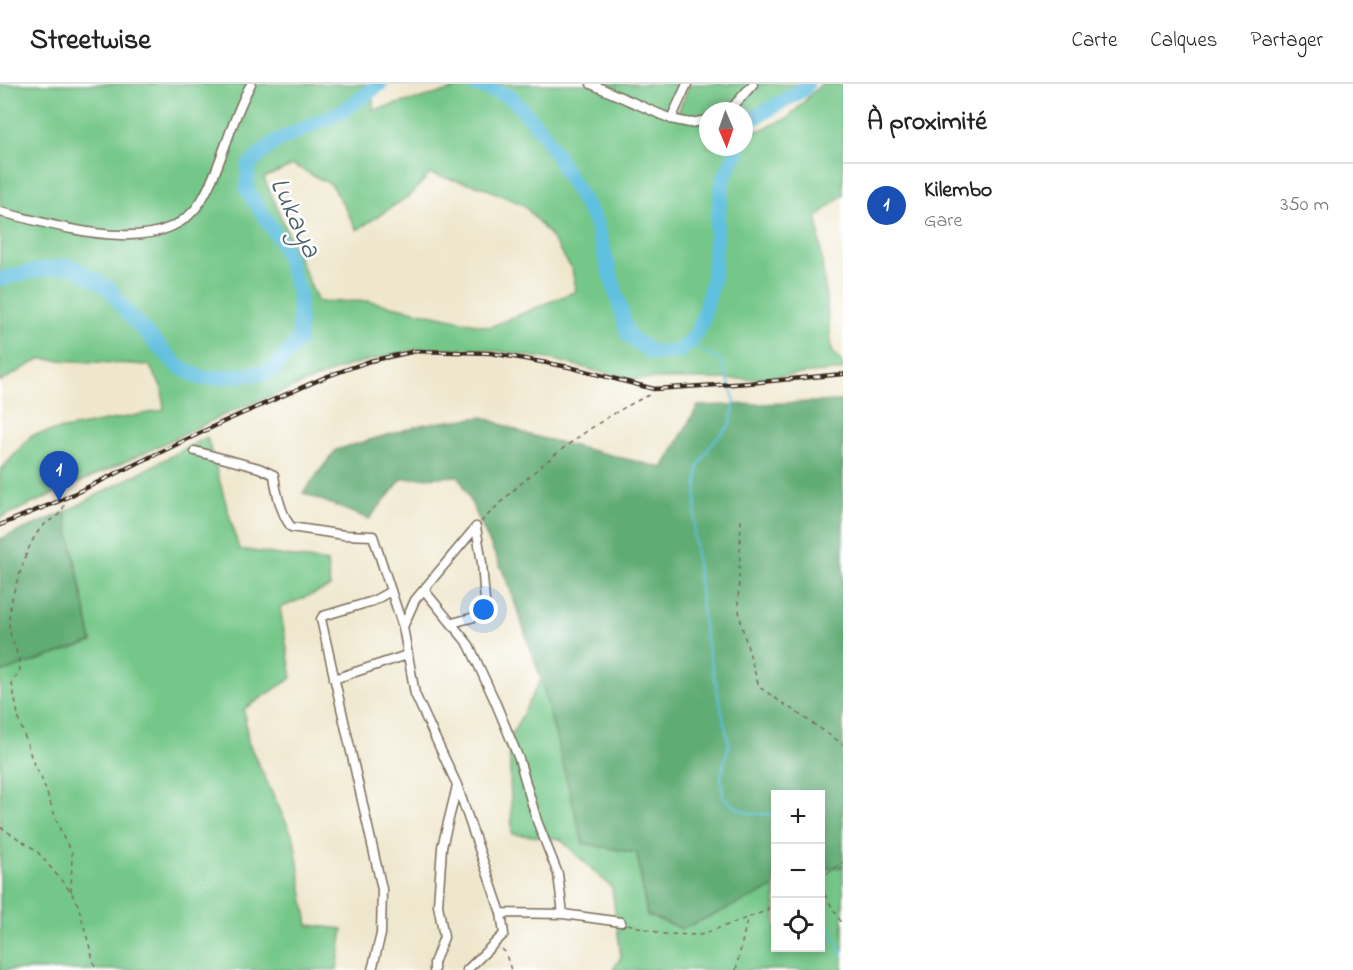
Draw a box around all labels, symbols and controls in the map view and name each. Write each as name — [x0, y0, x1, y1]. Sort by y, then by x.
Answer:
text: Streetwise — [30, 21, 151, 62]
text: Carte — [1071, 26, 1117, 56]
text: Calques — [1150, 26, 1217, 56]
text: Partager — [1250, 26, 1323, 56]
north arrow — [699, 102, 753, 156]
text: À proximité — [867, 104, 987, 142]
water label: Lukaya — [258, 171, 331, 266]
text: Kilembo — [924, 175, 992, 207]
text: 1 — [883, 191, 890, 220]
text: 350 m — [1280, 191, 1329, 220]
text: Gare — [924, 207, 963, 236]
pin: 1 — [40, 452, 78, 501]
your location — [469, 595, 498, 624]
map controls — [771, 790, 825, 952]
button: + — [771, 790, 825, 844]
button: − — [771, 844, 825, 898]
button: locate — [771, 898, 825, 952]

